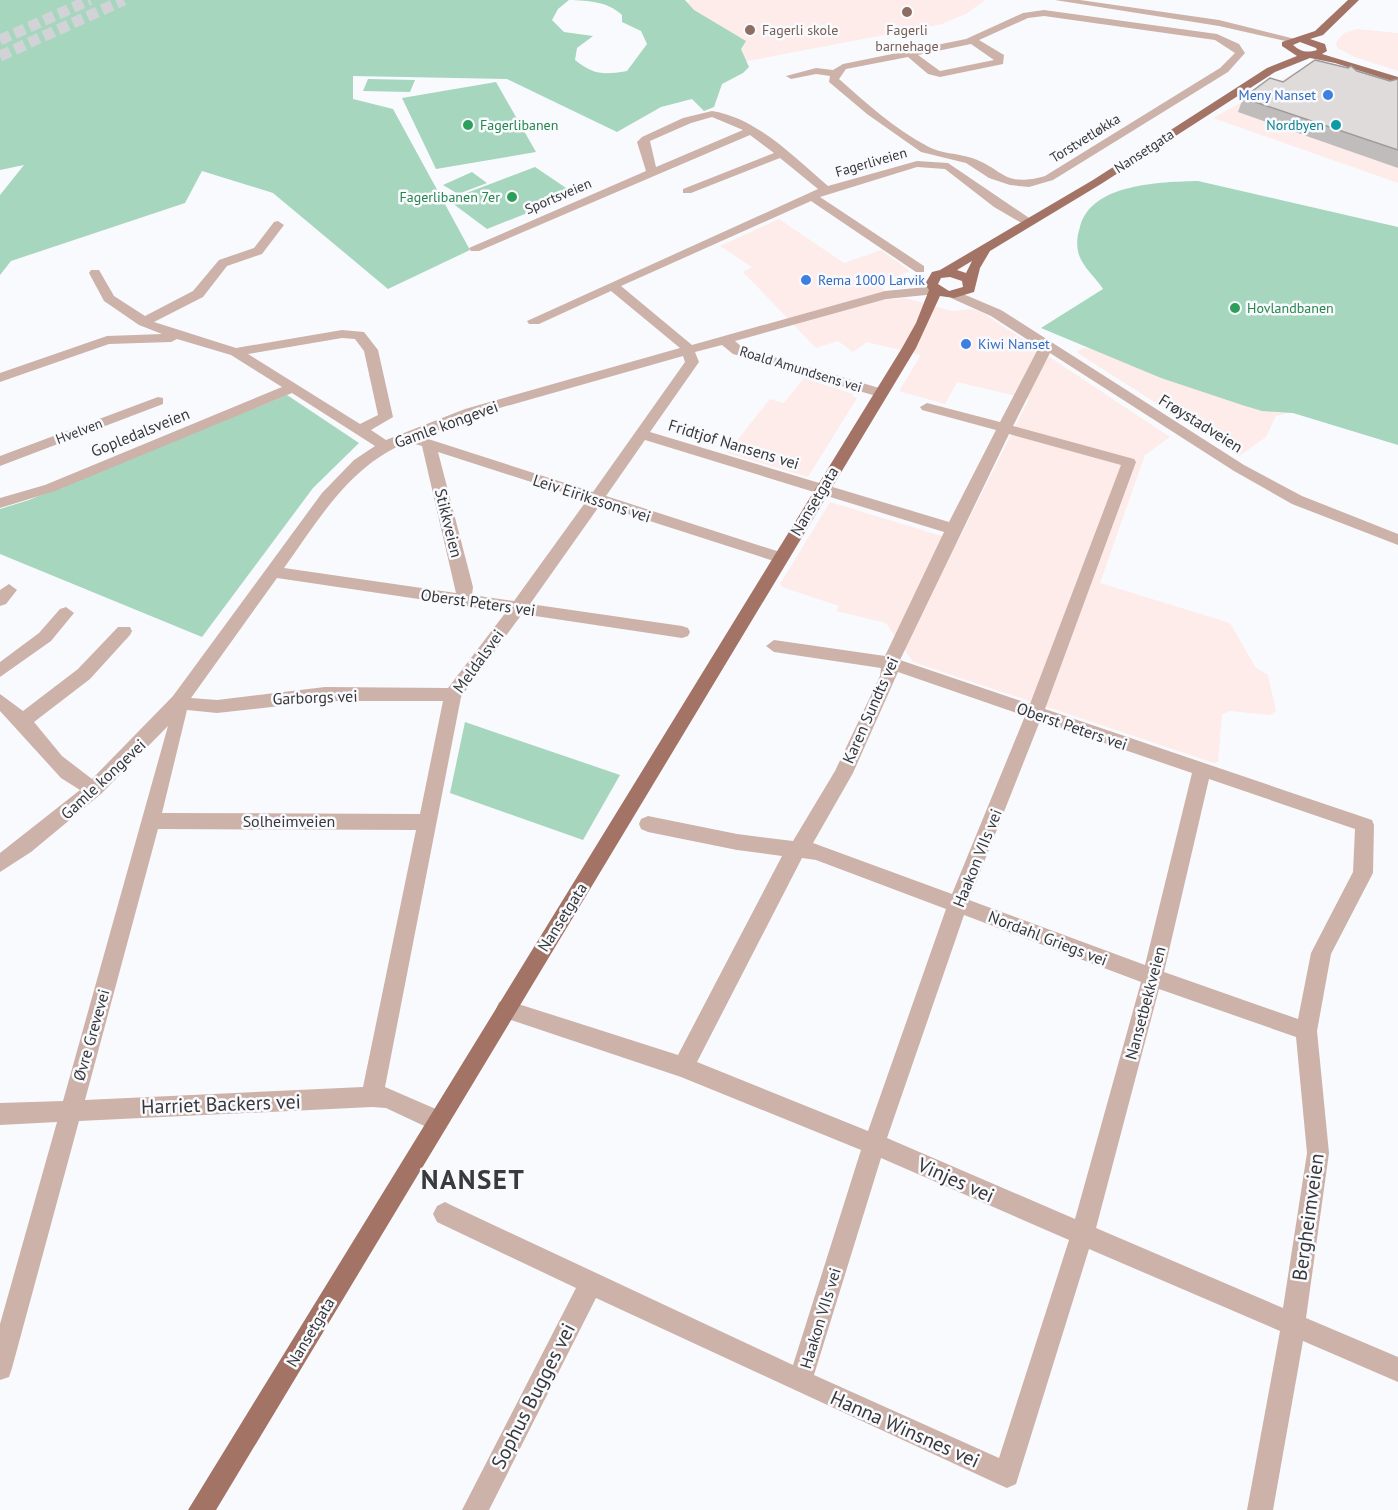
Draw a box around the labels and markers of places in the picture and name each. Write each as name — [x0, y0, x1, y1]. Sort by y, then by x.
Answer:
marker: Fagerli barnehage — [900, 5, 914, 19]
place label: Fagerli skole — [762, 21, 838, 39]
place label: Fagerli barnehage — [875, 21, 939, 55]
marker: Fagerli skole — [743, 23, 757, 37]
place label: Meny Nanset — [1239, 86, 1316, 104]
marker: Meny Nanset — [1321, 88, 1335, 102]
place label: Fagerlibanen — [480, 116, 558, 134]
place label: Nordbyen — [1266, 116, 1324, 134]
marker: Fagerlibanen — [461, 118, 475, 132]
marker: Nordbyen — [1329, 118, 1343, 132]
place label: Fagerlibanen 7er — [399, 188, 500, 206]
marker: Fagerlibanen 7er — [505, 190, 519, 204]
place label: Rema 1000 Larvik — [818, 271, 925, 289]
marker: Rema 1000 Larvik — [799, 273, 813, 287]
place label: Hovlandbanen — [1247, 299, 1334, 317]
marker: Hovlandbanen — [1228, 301, 1242, 315]
place label: Kiwi Nanset — [978, 335, 1050, 353]
marker: Kiwi Nanset — [959, 337, 973, 351]

